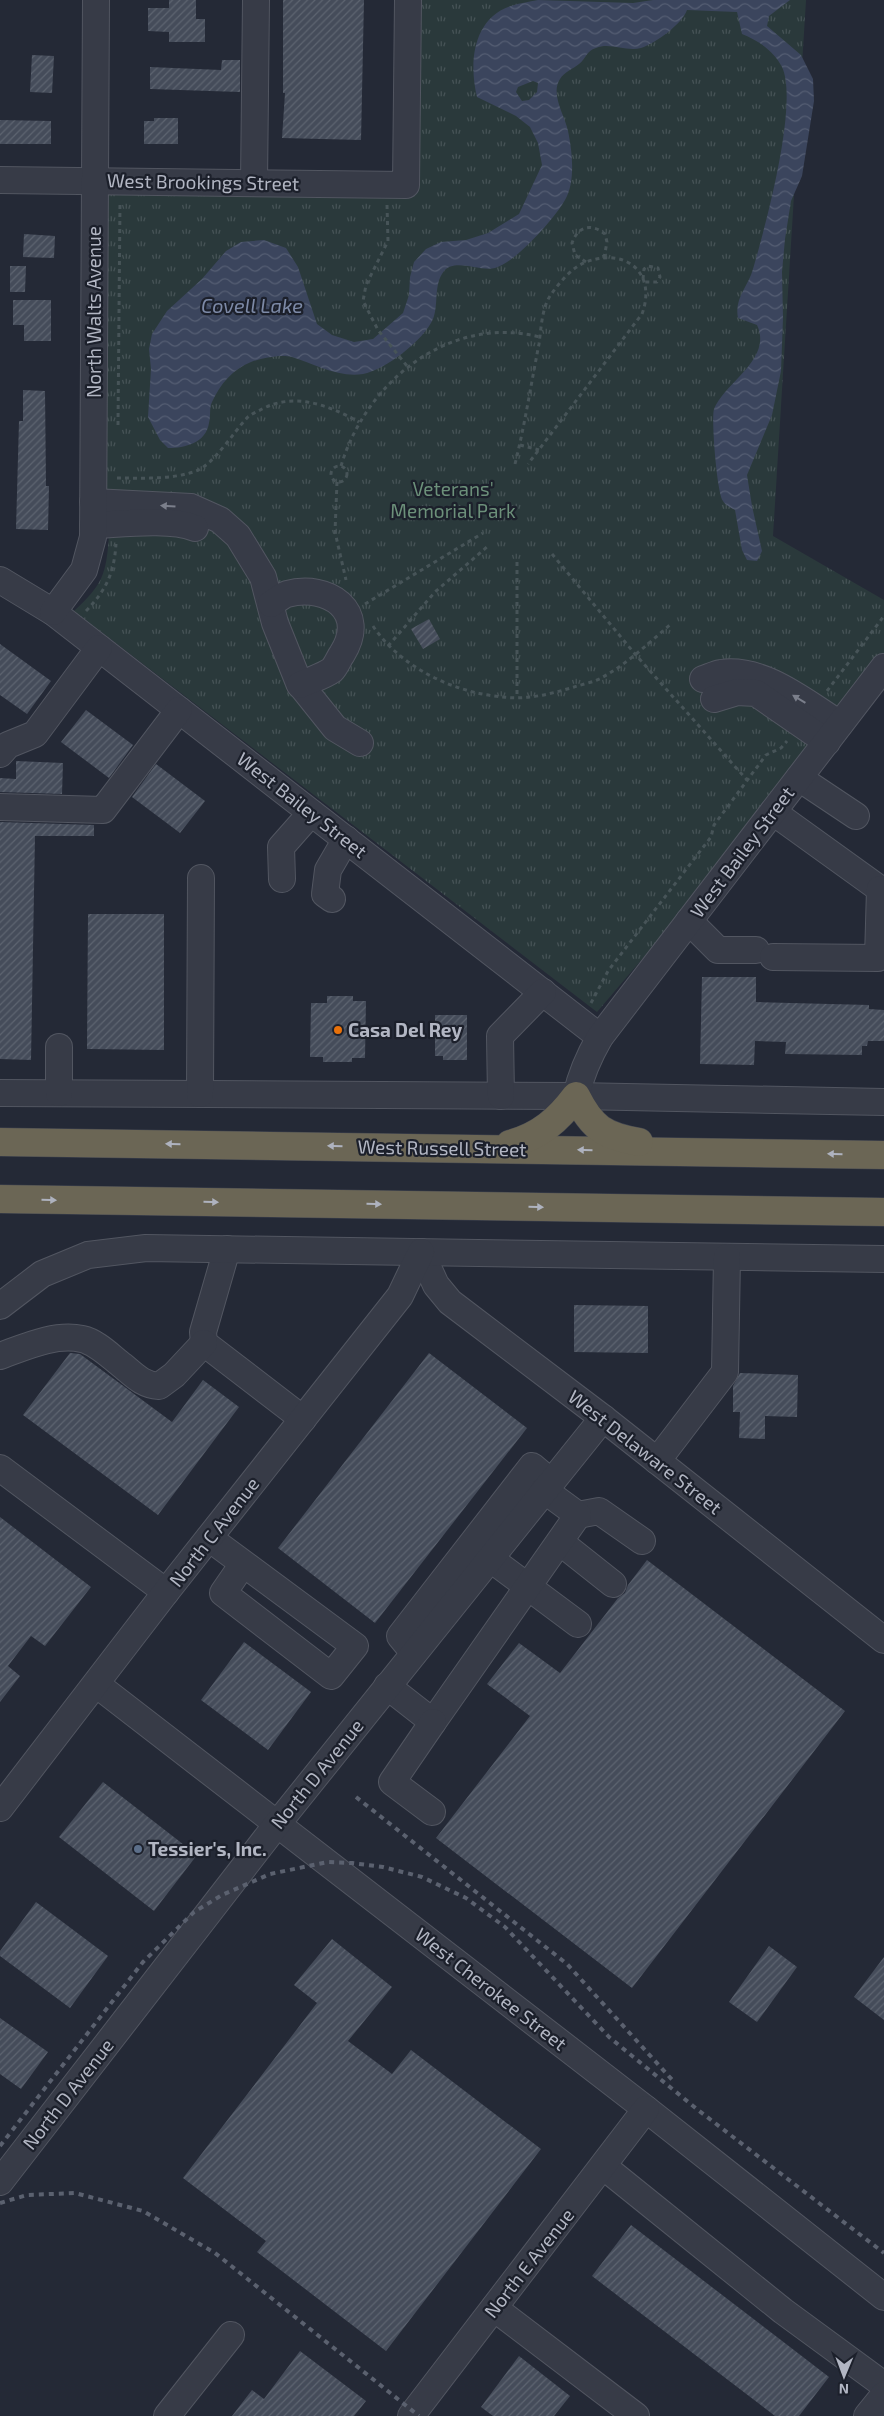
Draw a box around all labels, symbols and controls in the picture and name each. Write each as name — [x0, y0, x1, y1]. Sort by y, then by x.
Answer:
street label: West Brookings Street — [107, 168, 299, 195]
street label: North Walts Avenue — [82, 226, 105, 398]
water label: Covell Lake — [201, 293, 303, 317]
park label: Veterans' Memorial Park — [390, 477, 516, 522]
one-way arrow — [160, 501, 176, 509]
one-way arrow — [792, 694, 805, 703]
street label: West Bailey Street — [233, 747, 372, 862]
street label: West Bailey Street — [685, 782, 798, 922]
place label: Casa Del Rey — [348, 1018, 462, 1042]
marker: Casa Del Rey — [332, 1024, 344, 1036]
street label: West Russell Street — [357, 1135, 527, 1160]
one-way arrow — [165, 1140, 181, 1148]
one-way arrow — [327, 1142, 343, 1150]
one-way arrow — [577, 1146, 593, 1154]
one-way arrow — [827, 1150, 843, 1158]
one-way arrow — [41, 1196, 57, 1204]
one-way arrow — [203, 1198, 219, 1206]
one-way arrow — [366, 1200, 382, 1208]
one-way arrow — [528, 1203, 544, 1211]
street label: West Delaware Street — [564, 1385, 727, 1519]
street label: North C Avenue — [164, 1472, 263, 1591]
street label: North D Avenue — [265, 1714, 368, 1833]
place label: Tessier's, Inc. — [148, 1837, 267, 1860]
marker: Tessier's, Inc. — [132, 1843, 144, 1855]
street label: West Cherokee Street — [411, 1922, 572, 2055]
street label: North D Avenue — [17, 2034, 118, 2154]
street label: North E Avenue — [479, 2203, 578, 2322]
north arrow — [819, 2351, 869, 2401]
text: N — [839, 2381, 849, 2398]

